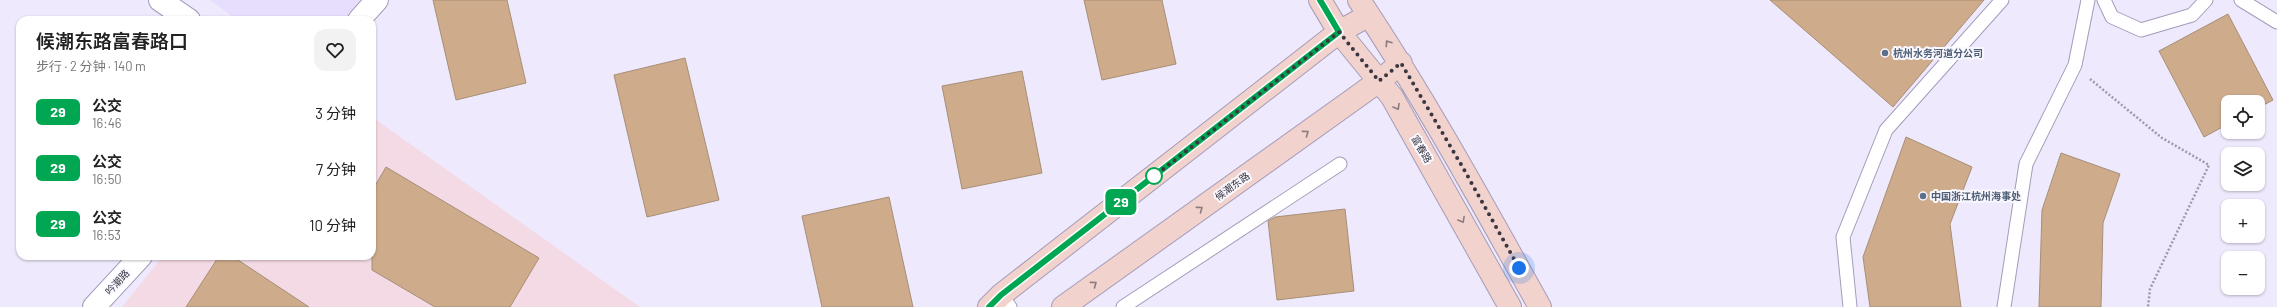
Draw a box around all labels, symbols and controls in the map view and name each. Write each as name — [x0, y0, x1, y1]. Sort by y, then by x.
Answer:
text: 候潮东路富春路口 — [36, 29, 188, 52]
button: heart — [314, 29, 356, 71]
one-way arrow — [1385, 40, 1393, 47]
place label: 杭州水务河道分公司 — [1893, 47, 1983, 59]
marker: 杭州水务河道分公司 — [1880, 48, 1890, 58]
text: 步行 · 2 分钟 · 140 m — [36, 58, 146, 74]
map controls — [2221, 95, 2265, 295]
button: locate — [2221, 95, 2265, 139]
text: 公交 — [92, 96, 122, 114]
text: 29 — [50, 103, 66, 120]
one-way arrow — [1393, 103, 1400, 110]
text: 3 分钟 — [315, 104, 356, 122]
text: 16:46 — [92, 115, 122, 131]
one-way arrow — [1301, 131, 1308, 138]
street label: 富春路 — [1409, 133, 1435, 165]
button: layers — [2221, 147, 2265, 191]
text: 公交 — [92, 152, 122, 170]
text: 29 — [50, 159, 66, 176]
text: 7 分钟 — [316, 160, 356, 178]
unlabelled marker — [1145, 167, 1163, 185]
street label: 候潮东路 — [1212, 169, 1252, 203]
text: 16:50 — [92, 171, 122, 187]
line badge: 29 — [1103, 189, 1139, 215]
place label: 中国浙江杭州海事处 — [1931, 190, 2021, 202]
marker: 中国浙江杭州海事处 — [1918, 191, 1928, 201]
text: 29 — [1113, 193, 1129, 210]
button: + — [2221, 199, 2265, 243]
one-way arrow — [1196, 206, 1203, 214]
text: 公交 — [92, 208, 122, 226]
text: 29 — [50, 215, 66, 232]
text: 10 分钟 — [309, 216, 356, 234]
one-way arrow — [1458, 216, 1465, 223]
text: 16:53 — [92, 227, 121, 243]
button: − — [2221, 251, 2265, 295]
your location — [1509, 258, 1529, 278]
street label: 吟潮路 — [102, 267, 132, 297]
one-way arrow — [1090, 282, 1097, 289]

